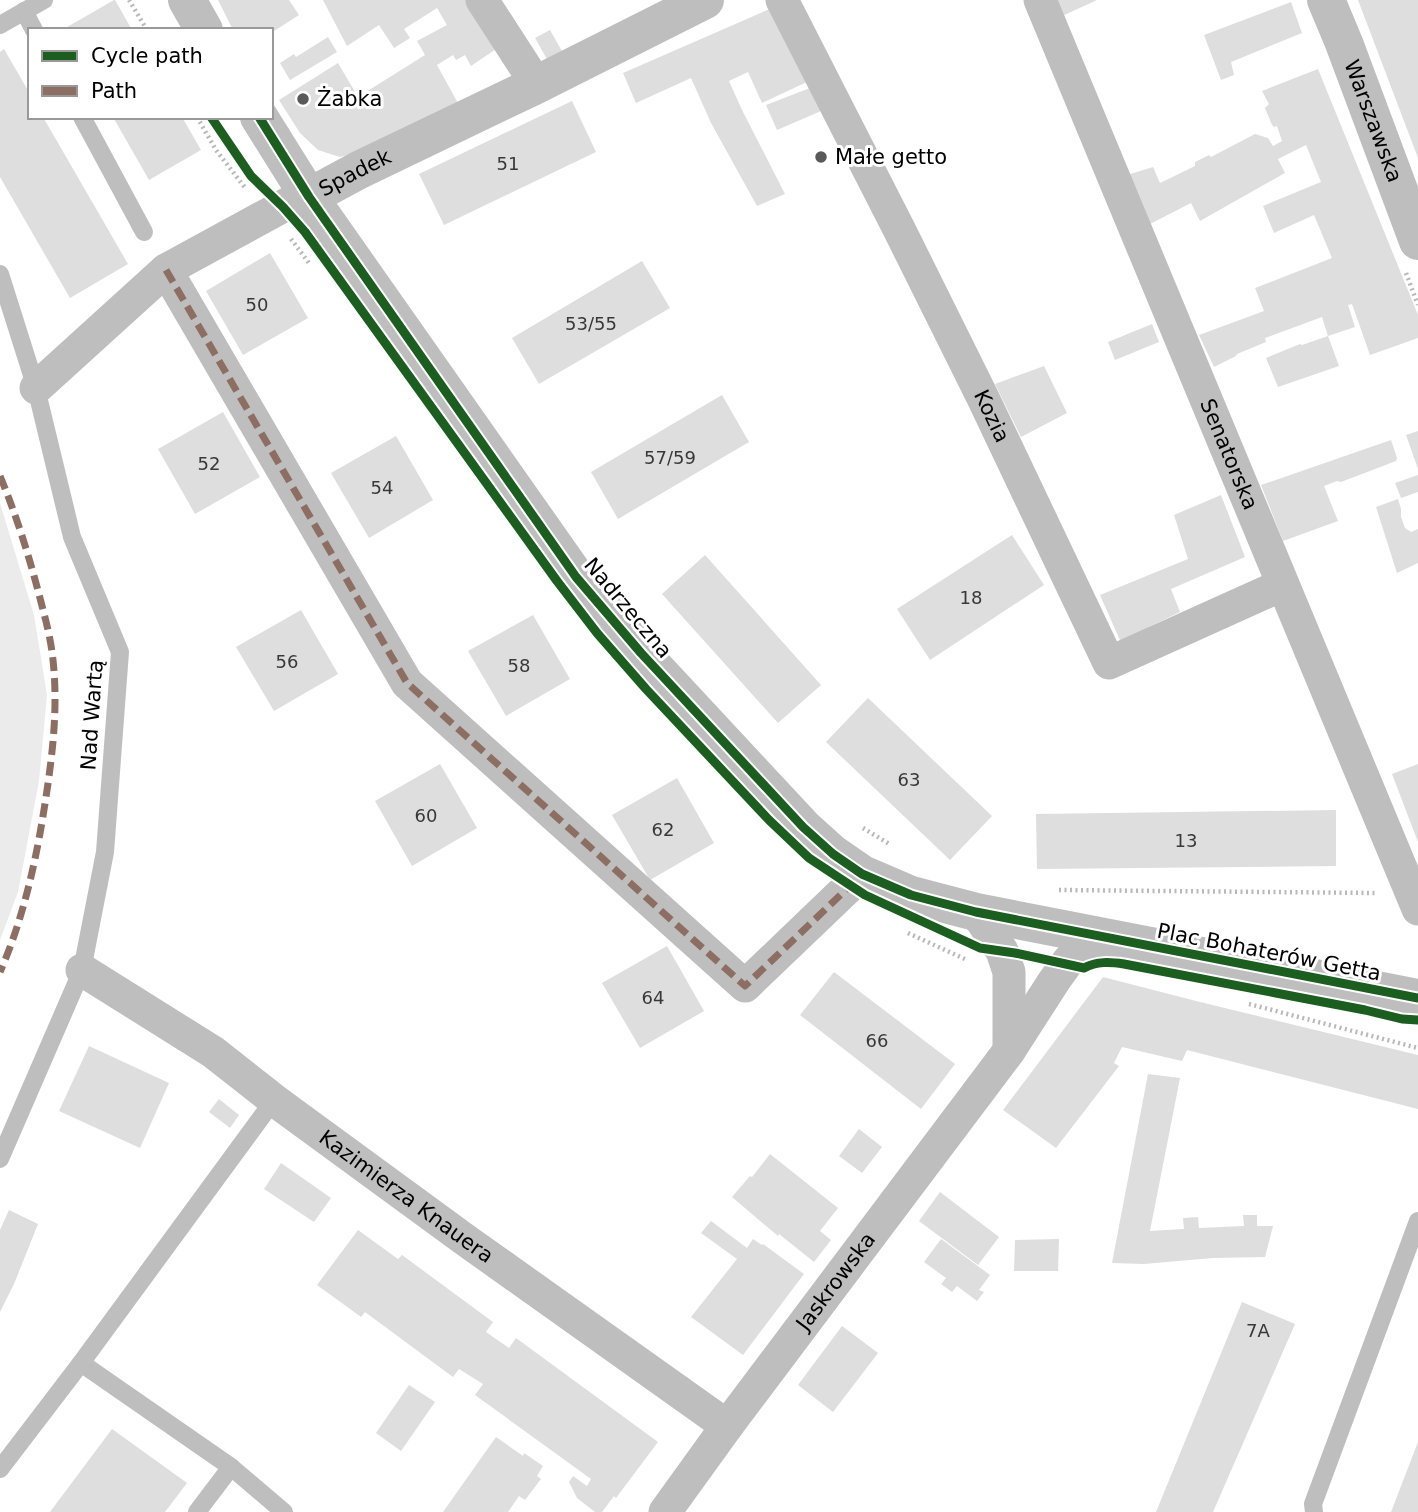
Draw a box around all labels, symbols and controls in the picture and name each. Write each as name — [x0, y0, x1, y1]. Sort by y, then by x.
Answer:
legend — [28, 28, 273, 119]
text: Cycle path — [91, 44, 203, 68]
street label: Warszawska — [1339, 57, 1407, 186]
text: Path — [91, 79, 137, 103]
place label: Żabka — [317, 86, 382, 111]
marker: Żabka — [295, 91, 311, 107]
street label: Spadek — [315, 144, 396, 201]
place label: Małe getto — [835, 145, 947, 169]
marker: Małe getto — [813, 149, 829, 165]
house number: 51 — [497, 153, 519, 174]
house number: 50 — [246, 294, 268, 315]
house number: 53/55 — [565, 313, 617, 334]
street label: Kozia — [969, 386, 1014, 446]
street label: Senatorska — [1195, 395, 1263, 513]
house number: 57/59 — [644, 447, 696, 468]
house number: 52 — [198, 453, 220, 474]
house number: 54 — [371, 477, 393, 498]
street label: Nadrzeczna — [579, 553, 677, 663]
house number: 18 — [960, 587, 982, 608]
house number: 56 — [276, 651, 298, 672]
house number: 58 — [508, 655, 530, 676]
street label: Nad Wartą — [76, 659, 108, 771]
house number: 63 — [898, 769, 920, 790]
house number: 60 — [415, 805, 437, 826]
house number: 62 — [652, 819, 674, 840]
house number: 13 — [1175, 830, 1197, 851]
street label: Plac Bohaterów Getta — [1155, 919, 1383, 985]
house number: 64 — [642, 987, 664, 1008]
house number: 66 — [866, 1030, 888, 1051]
street label: Kazimierza Knauera — [315, 1125, 498, 1268]
street label: Jaskrowska — [790, 1228, 880, 1337]
house number: 7A — [1246, 1320, 1271, 1341]

